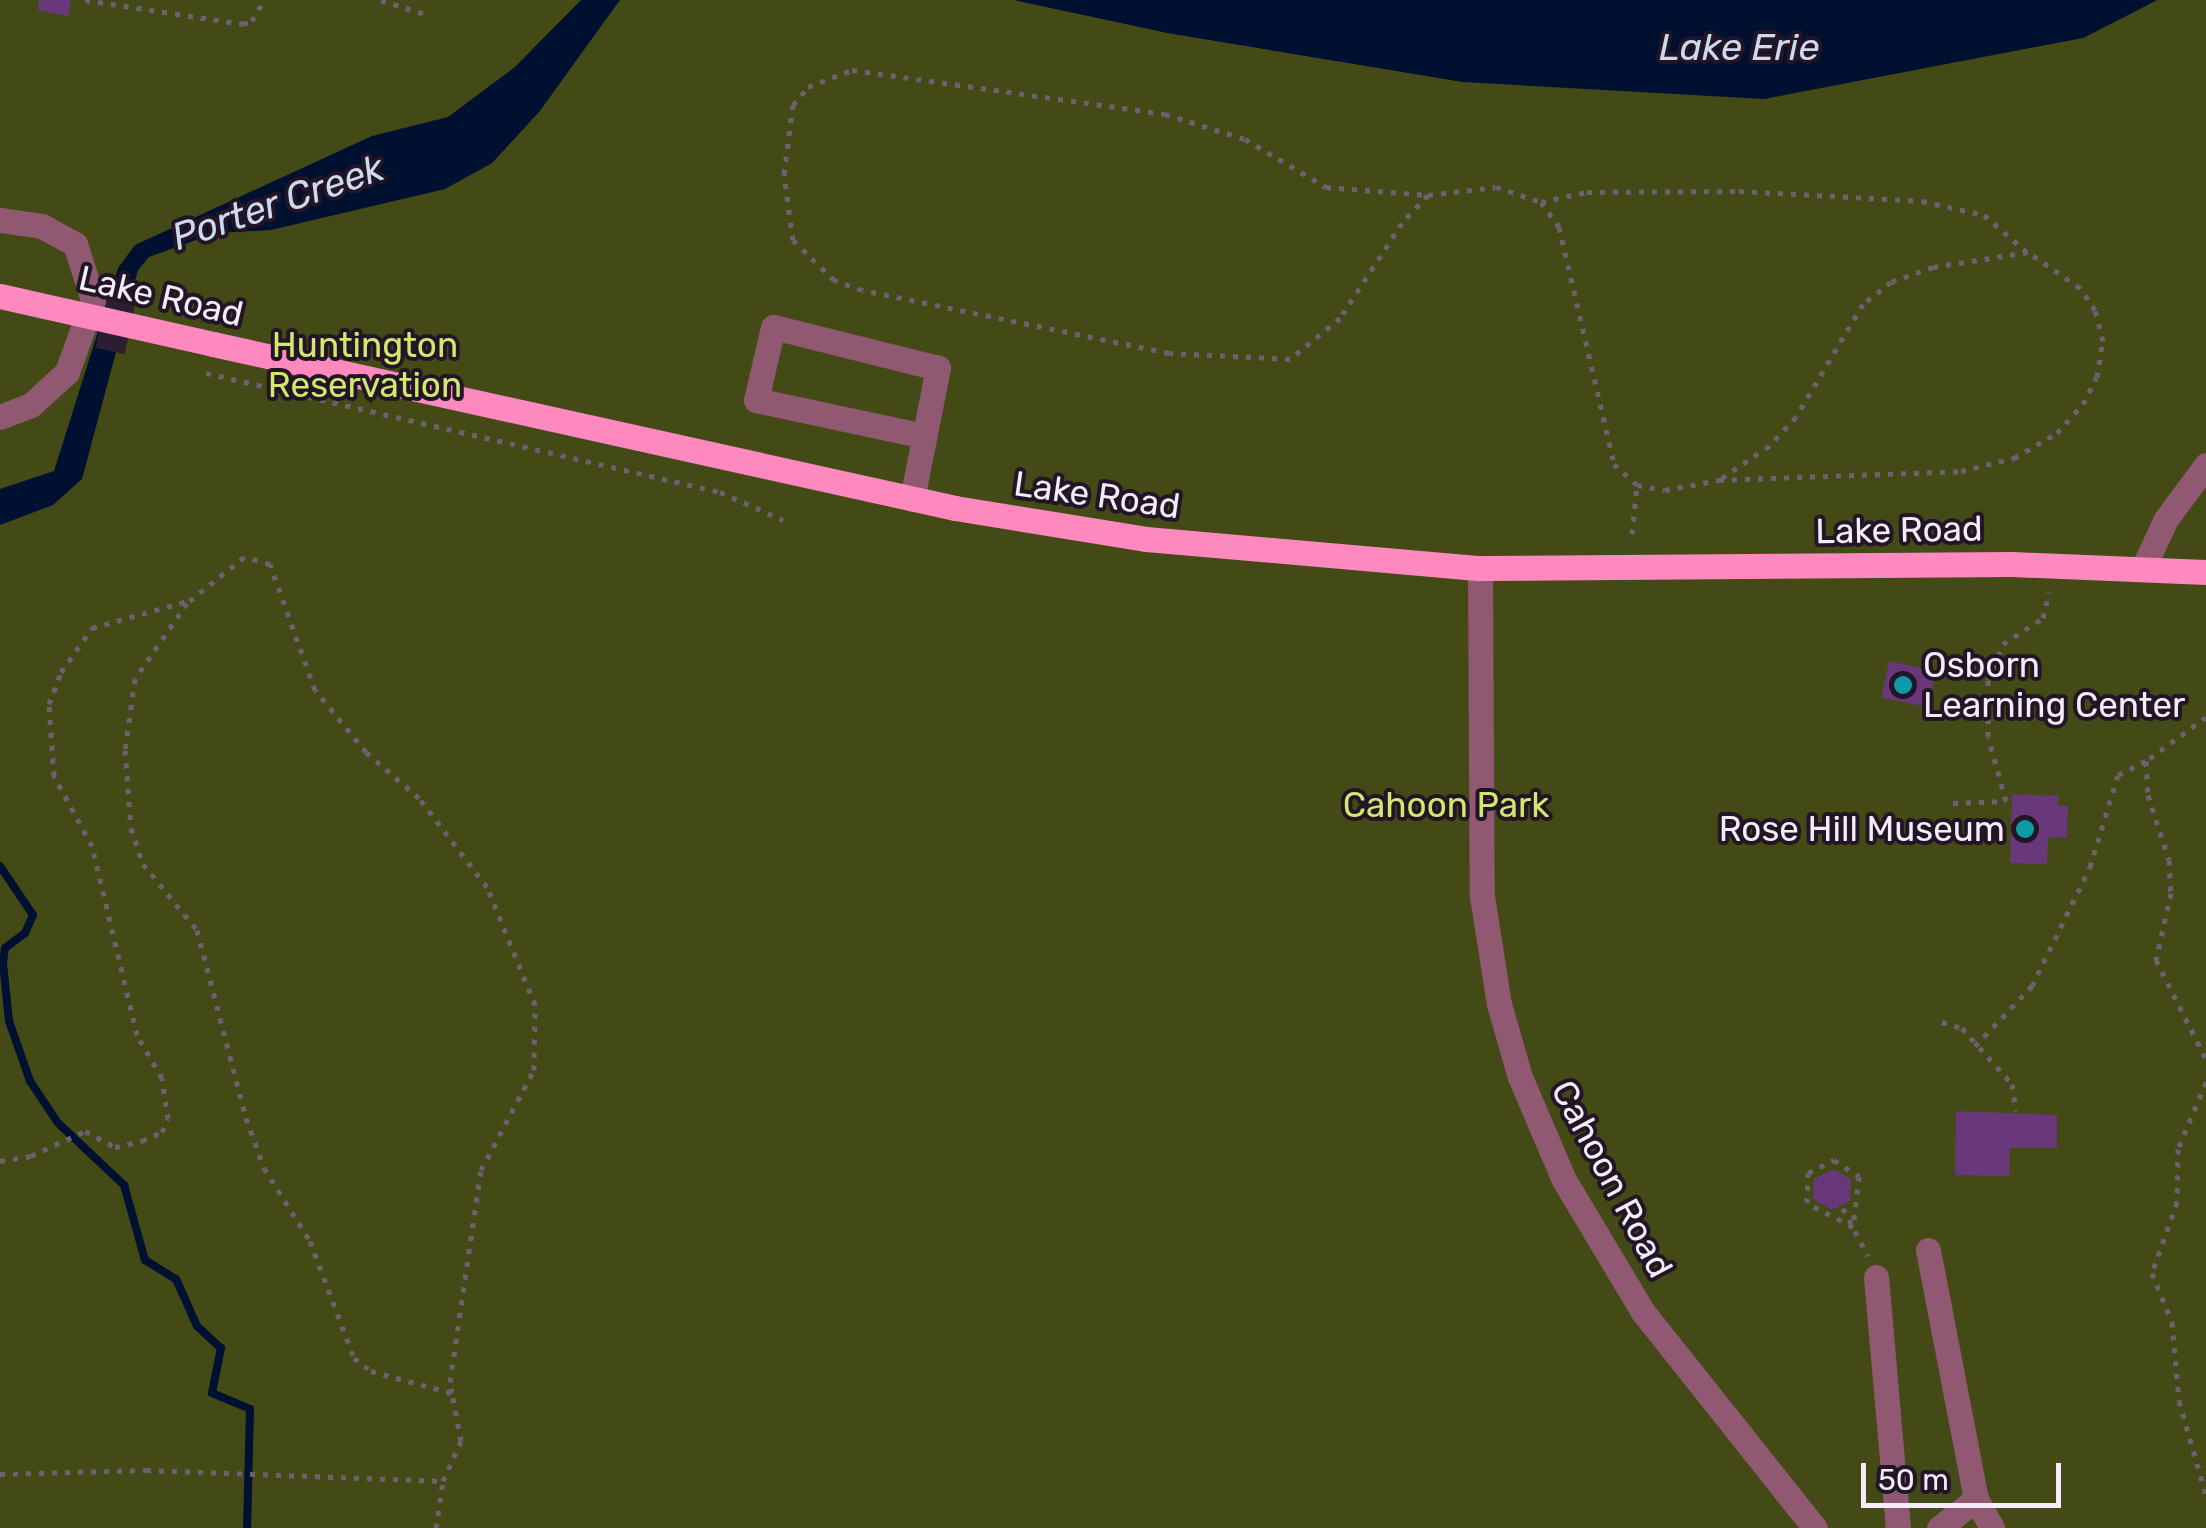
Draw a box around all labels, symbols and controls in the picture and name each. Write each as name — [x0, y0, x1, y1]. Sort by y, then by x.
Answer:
water label: Lake Erie — [1659, 25, 1819, 71]
water label: Porter Creek — [166, 145, 390, 261]
street label: Lake Road — [75, 257, 247, 335]
park label: Huntington Reservation — [268, 324, 462, 406]
street label: Lake Road — [1011, 463, 1183, 527]
street label: Lake Road — [1815, 508, 1983, 552]
place label: Osborn Learning Center — [1923, 644, 2185, 726]
marker: Osborn Learning Center — [1892, 674, 1914, 696]
park label: Cahoon Park — [1343, 784, 1549, 826]
place label: Rose Hill Museum — [1719, 808, 2005, 850]
marker: Rose Hill Museum — [2014, 818, 2036, 840]
street label: Cahoon Road — [1543, 1073, 1681, 1285]
scale bar — [1866, 1443, 2066, 1505]
text: 50 m — [1878, 1462, 1949, 1498]

